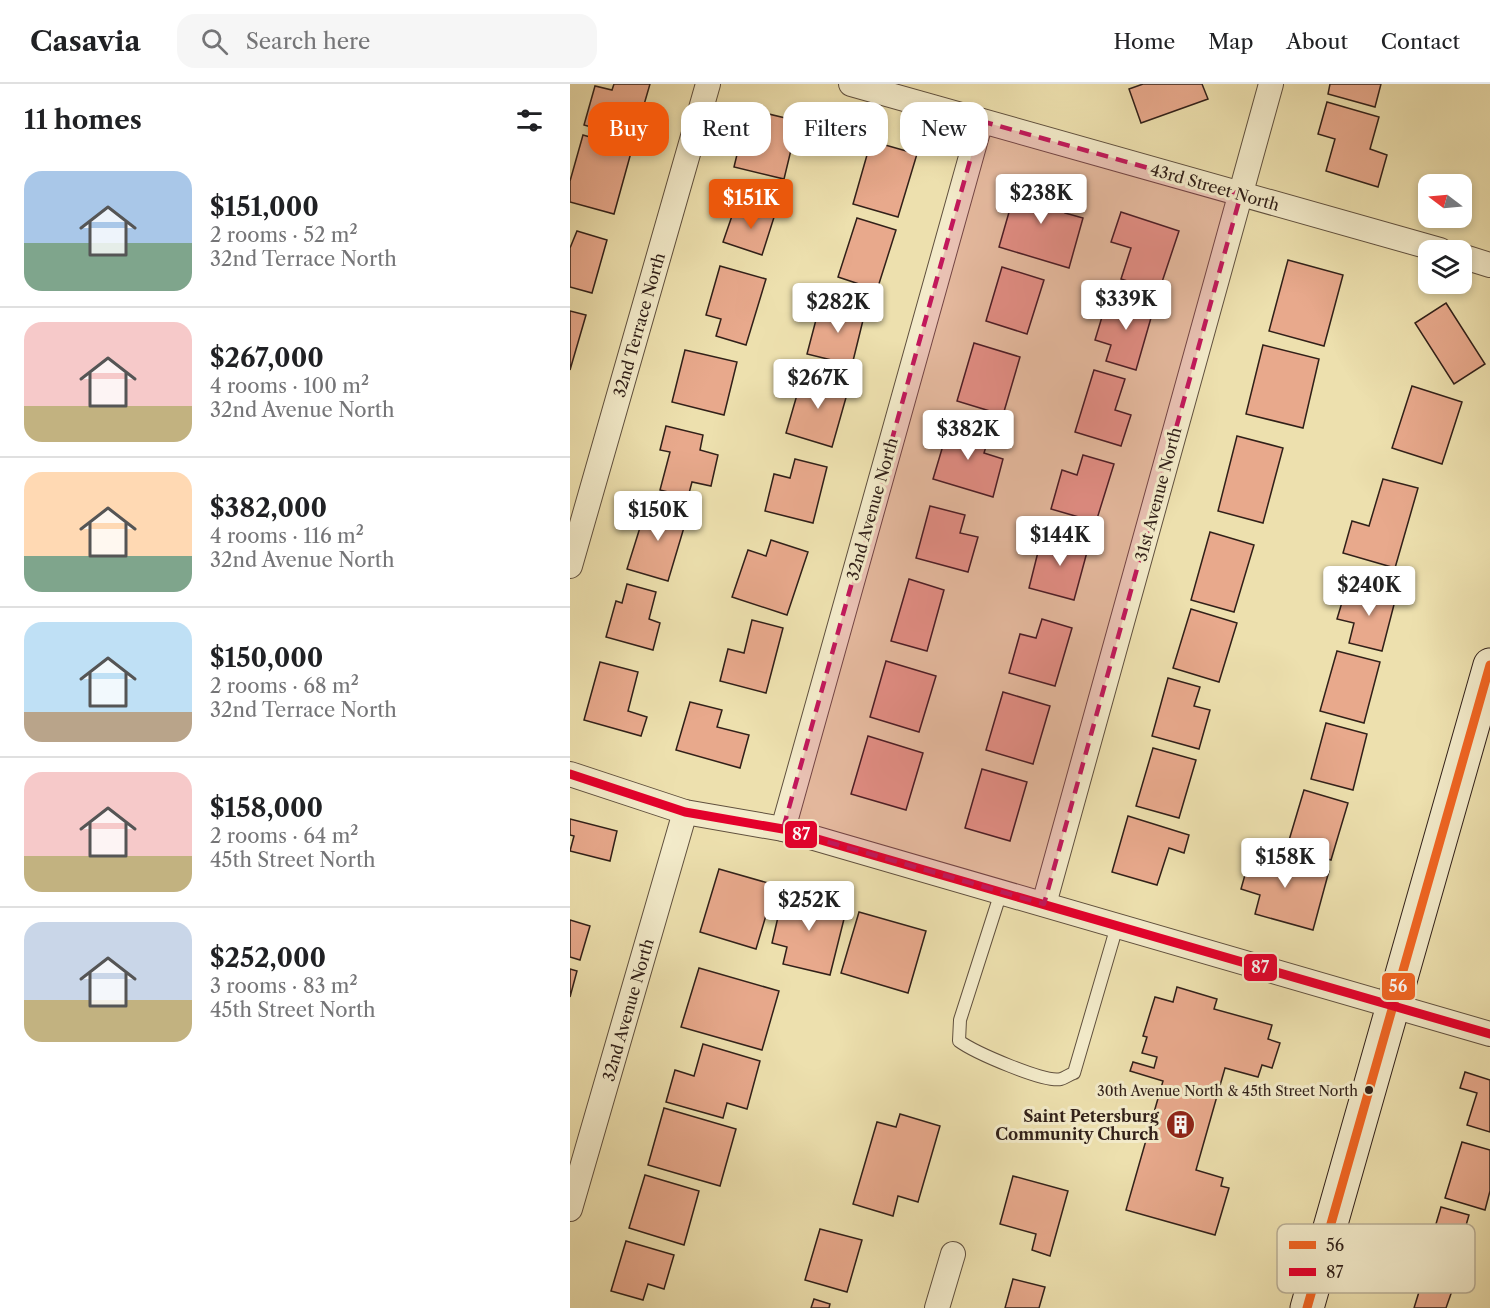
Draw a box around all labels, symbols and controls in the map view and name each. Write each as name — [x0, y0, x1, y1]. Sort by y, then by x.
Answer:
search box — [177, 14, 597, 68]
text: Casavia — [30, 24, 141, 58]
icon: search — [198, 25, 231, 58]
text: Search here — [246, 28, 370, 55]
text: Home — [1114, 29, 1175, 54]
text: Map — [1208, 29, 1253, 54]
text: About — [1286, 29, 1348, 54]
text: Contact — [1381, 29, 1460, 54]
chip: Buy — [588, 102, 669, 156]
chip: Rent — [681, 102, 771, 156]
chip: Filters — [783, 102, 888, 156]
chip: New — [900, 102, 988, 156]
text: 11 homes — [24, 104, 142, 136]
icon: filters — [513, 104, 546, 137]
street label: 43rd Street North — [1148, 159, 1282, 215]
pin: $238K — [999, 174, 1083, 225]
north arrow — [1418, 174, 1472, 228]
map controls — [1418, 174, 1472, 294]
pin: $151K — [709, 179, 793, 230]
text: $238K — [1010, 181, 1072, 205]
text: $151K — [723, 186, 779, 210]
text: $151,000 — [210, 191, 319, 223]
icon: home — [72, 195, 144, 267]
text: 2 rooms · 52 m² — [210, 223, 358, 247]
button: layers — [1418, 240, 1472, 294]
text: 32nd Terrace North — [210, 247, 397, 271]
street label: 32nd Terrace North — [609, 250, 669, 400]
pin: $339K — [1084, 280, 1168, 331]
pin: $282K — [796, 283, 880, 334]
text: $339K — [1095, 287, 1157, 311]
text: $282K — [806, 290, 870, 314]
text: $267,000 — [210, 342, 324, 374]
icon: home — [72, 346, 144, 418]
pin: $267K — [776, 359, 860, 410]
text: $267K — [787, 366, 849, 390]
text: 4 rooms · 100 m² — [210, 374, 369, 398]
text: 32nd Avenue North — [210, 398, 394, 422]
pin: $382K — [926, 410, 1010, 461]
text: $382K — [937, 417, 999, 441]
street label: 31st Avenue North — [1131, 425, 1185, 563]
street label: 32nd Avenue North — [842, 435, 902, 583]
pin: $150K — [616, 491, 700, 542]
text: $382,000 — [210, 492, 327, 524]
icon: home — [72, 496, 144, 568]
text: $150K — [628, 498, 688, 522]
pin: $144K — [1018, 516, 1102, 567]
text: $144K — [1030, 523, 1090, 547]
text: 4 rooms · 116 m² — [210, 524, 364, 548]
text: 32nd Avenue North — [210, 548, 394, 572]
pin: $240K — [1327, 566, 1411, 617]
text: $240K — [1337, 573, 1401, 597]
text: $150,000 — [210, 642, 323, 674]
icon: home — [72, 646, 144, 718]
text: 2 rooms · 68 m² — [210, 674, 359, 698]
text: 32nd Terrace North — [210, 698, 397, 722]
text: $158,000 — [210, 792, 323, 824]
icon: home — [72, 796, 144, 868]
line badge: 87 — [784, 820, 818, 849]
text: 2 rooms · 64 m² — [210, 824, 359, 848]
text: 87 — [792, 824, 811, 844]
pin: $158K — [1243, 838, 1327, 889]
text: $158K — [1255, 845, 1315, 869]
text: 45th Street North — [210, 848, 376, 872]
pin: $252K — [767, 881, 851, 932]
text: $252K — [778, 888, 840, 912]
street label: 32nd Avenue North — [598, 936, 658, 1084]
text: $252,000 — [210, 942, 326, 974]
icon: home — [72, 946, 144, 1018]
line badge: 87 — [1243, 953, 1278, 982]
text: 87 — [1251, 957, 1270, 977]
line badge: 56 — [1381, 972, 1416, 1001]
text: 3 rooms · 83 m² — [210, 974, 358, 998]
text: 56 — [1389, 976, 1408, 996]
text: 45th Street North — [210, 998, 376, 1022]
place label: 30th Avenue North & 45th Street North — [1097, 1082, 1358, 1100]
marker: 30th Avenue North & 45th Street North — [1363, 1084, 1375, 1096]
place label: Saint Petersburg Community Church — [995, 1106, 1160, 1144]
building icon: Saint Petersburg Community Church — [1164, 1109, 1196, 1141]
legend — [1277, 1224, 1475, 1293]
text: 56 — [1326, 1235, 1344, 1255]
text: 87 — [1326, 1262, 1343, 1282]

